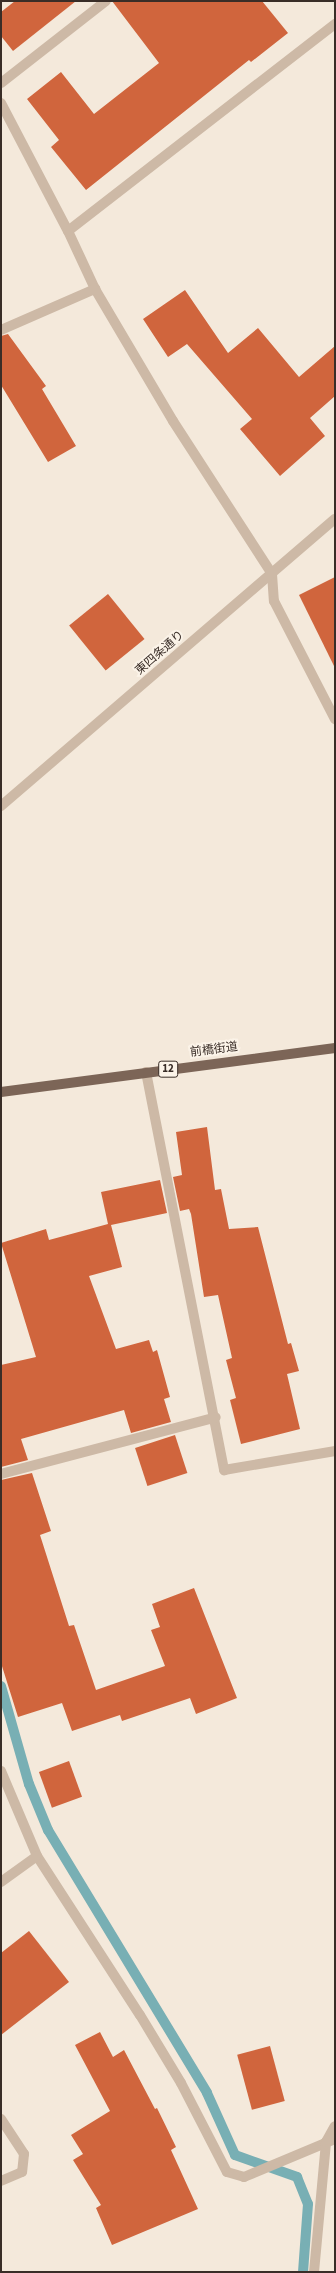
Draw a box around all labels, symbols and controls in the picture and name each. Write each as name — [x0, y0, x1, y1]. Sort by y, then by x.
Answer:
street label: 東四条通り — [133, 628, 187, 678]
street label: 前橋街道 — [189, 1040, 239, 1060]
road number: 12 — [158, 1060, 178, 1078]

